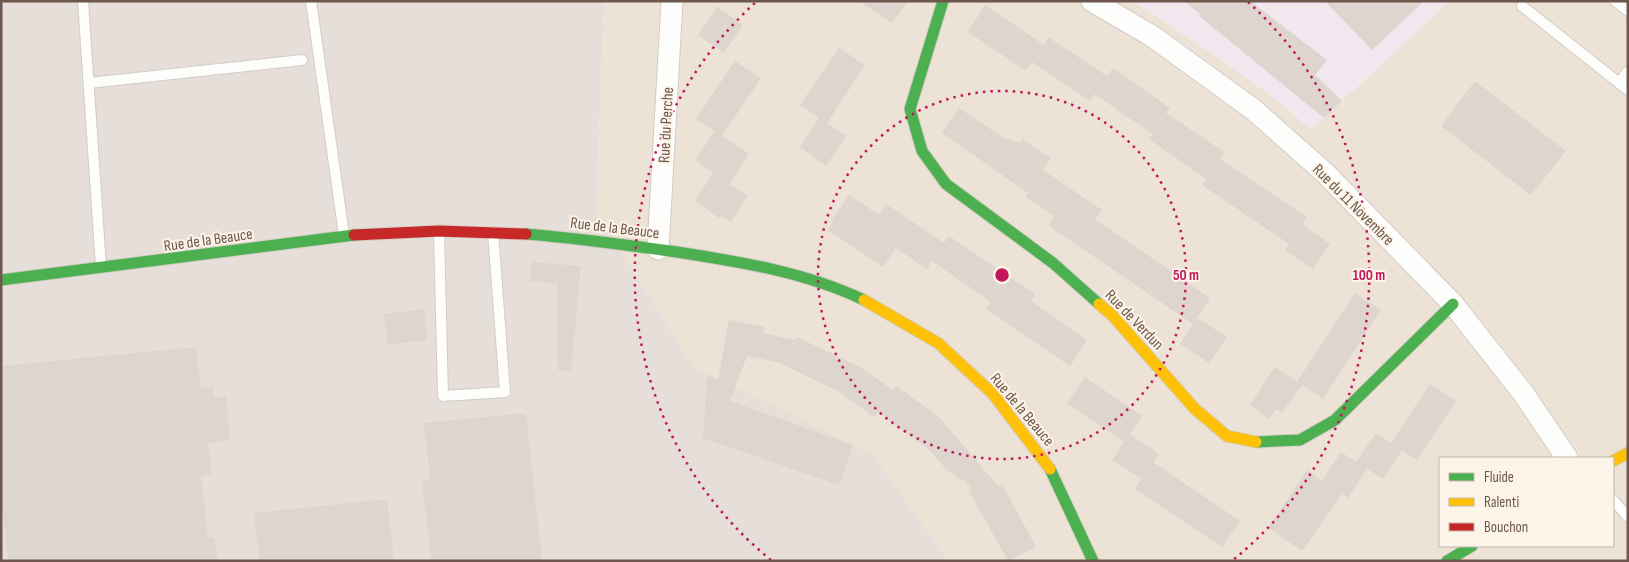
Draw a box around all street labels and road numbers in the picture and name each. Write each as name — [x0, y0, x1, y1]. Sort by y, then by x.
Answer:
street label: Rue du Perche — [655, 87, 678, 164]
street label: Rue du 11 Novembre — [1308, 160, 1398, 250]
street label: Rue de la Beauce — [569, 214, 660, 243]
street label: Rue de la Beauce — [163, 225, 254, 256]
street label: Rue de Verdun — [1101, 286, 1167, 354]
street label: Rue de la Beauce — [986, 370, 1058, 450]

